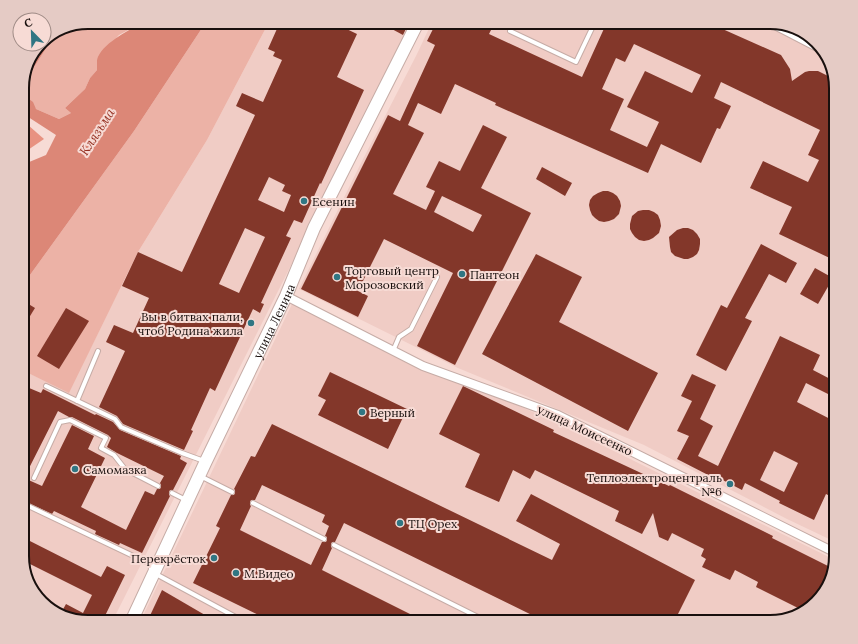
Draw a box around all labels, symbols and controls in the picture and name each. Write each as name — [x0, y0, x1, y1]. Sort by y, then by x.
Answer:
north arrow — [12, 12, 52, 52]
text: С — [22, 15, 35, 31]
water label: Клязьма — [75, 104, 119, 159]
place label: Есенин — [312, 194, 355, 209]
marker: Есенин — [299, 196, 309, 206]
place label: Торговый центр Морозовский — [345, 263, 439, 292]
place label: Пантеон — [470, 267, 520, 282]
marker: Пантеон — [457, 269, 467, 279]
marker: Торговый центр Морозовский — [332, 272, 342, 282]
street label: улица Ленина — [249, 282, 298, 361]
place label: Вы в битвах пали, чтоб Родина жила — [138, 309, 243, 338]
marker: Вы в битвах пали, чтоб Родина жила — [246, 318, 256, 328]
street label: улица Моисеенко — [535, 401, 635, 459]
place label: Верный — [370, 405, 415, 420]
marker: Верный — [357, 407, 367, 417]
place label: Самомазка — [83, 462, 147, 477]
marker: Самомазка — [70, 464, 80, 474]
place label: Теплоэлектроцентраль №6 — [587, 470, 722, 499]
marker: Теплоэлектроцентраль №6 — [725, 479, 735, 489]
place label: ТЦ Орех — [408, 516, 458, 531]
marker: ТЦ Орех — [395, 518, 405, 528]
place label: Перекрёсток — [131, 551, 207, 566]
marker: Перекрёсток — [209, 553, 219, 563]
place label: М.Видео — [244, 566, 294, 581]
marker: М.Видео — [231, 568, 241, 578]

